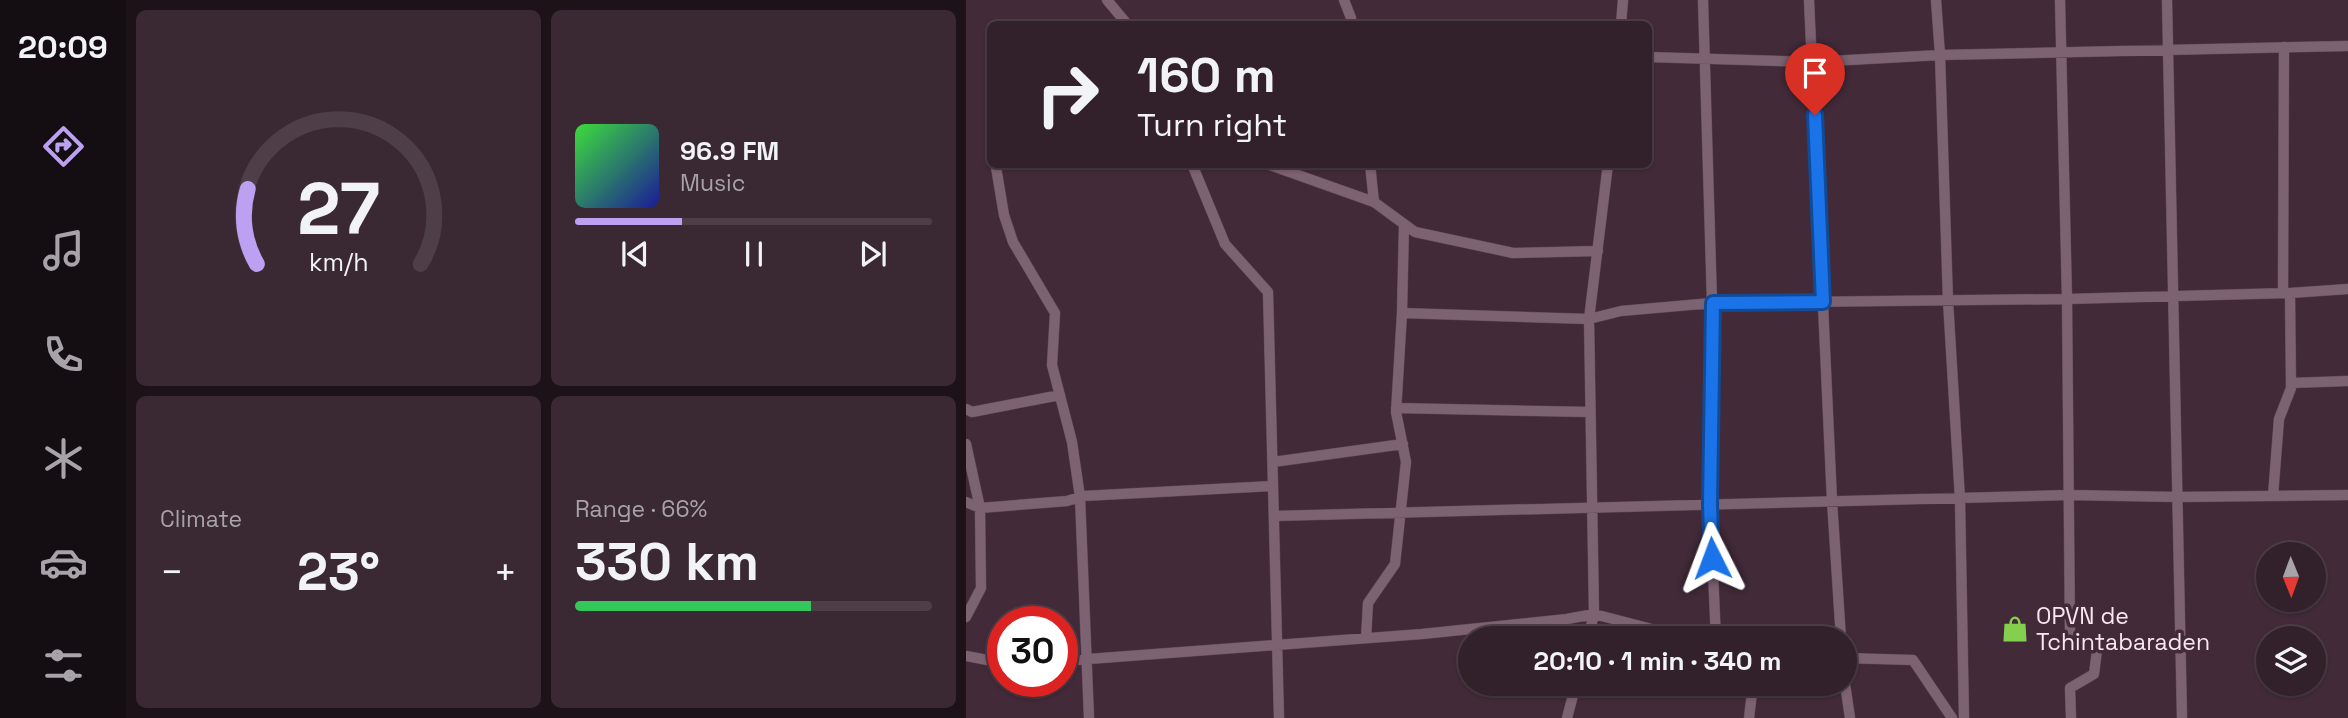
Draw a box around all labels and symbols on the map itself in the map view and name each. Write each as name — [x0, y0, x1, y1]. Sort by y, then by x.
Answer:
pin — [1785, 43, 1845, 115]
position arrow — [1675, 521, 1749, 595]
north arrow — [2256, 542, 2326, 612]
place label: OPVN de Tchintabaraden — [2036, 601, 2210, 657]
speed limit sign: 30 — [987, 606, 1078, 697]
shop icon: OPVN de Tchintabaraden — [2000, 614, 2030, 644]

